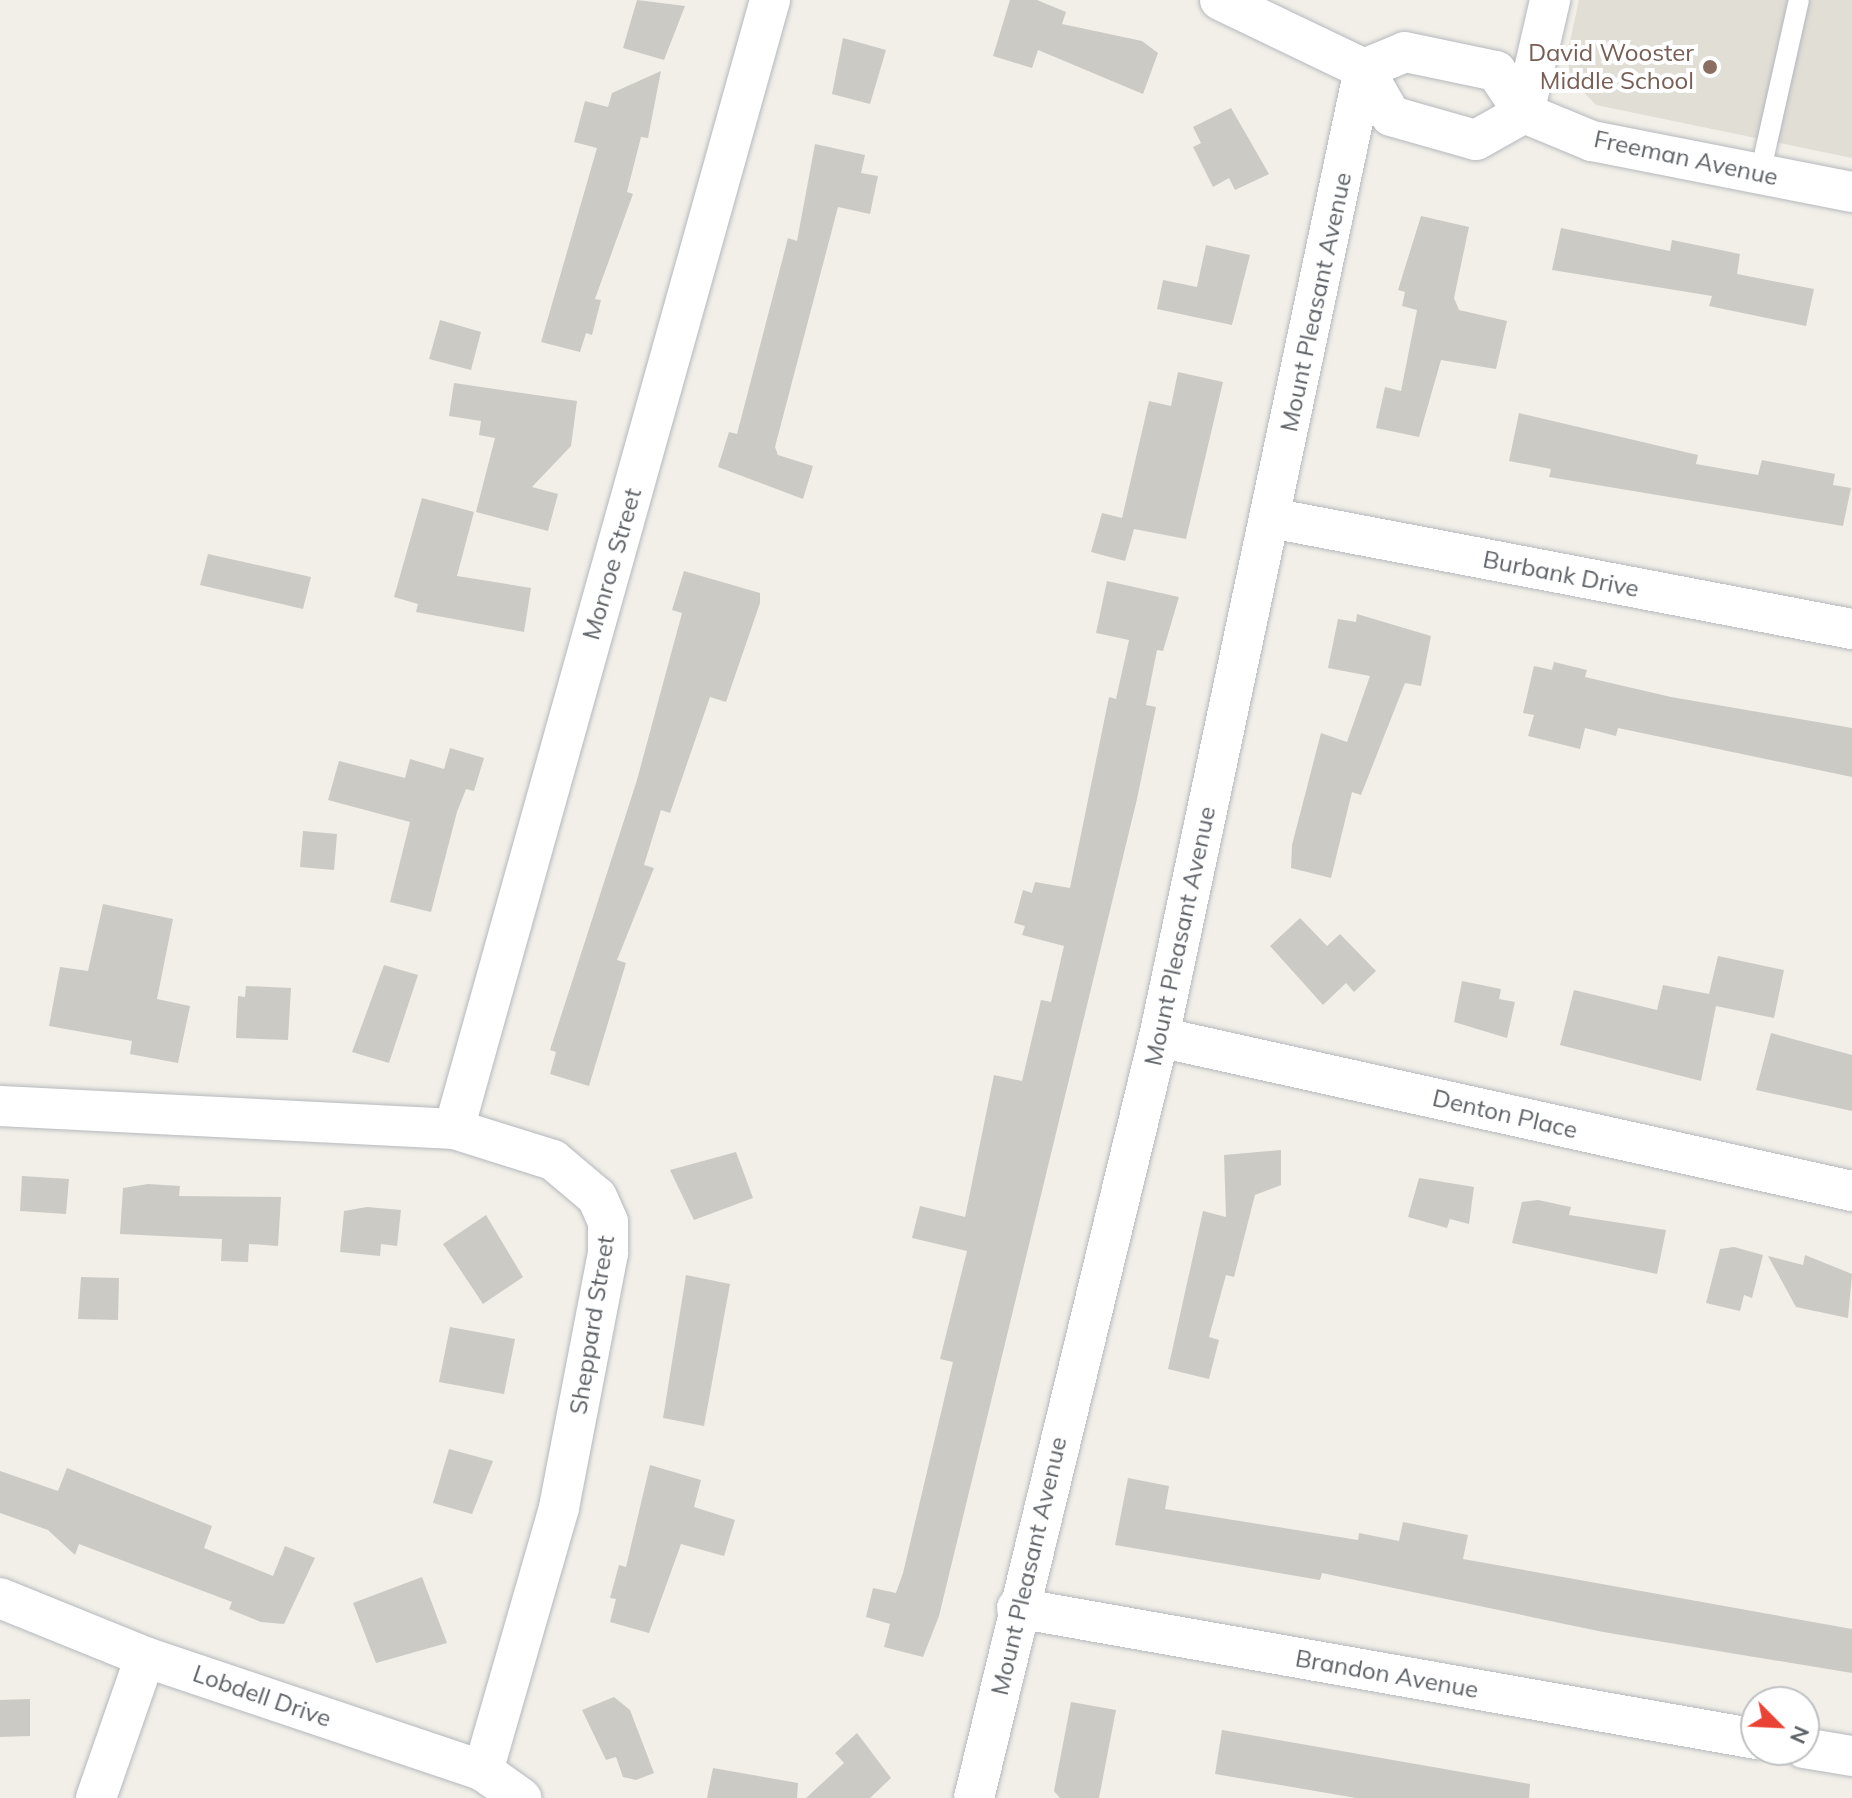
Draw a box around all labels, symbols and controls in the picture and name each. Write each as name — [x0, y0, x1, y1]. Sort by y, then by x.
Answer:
place label: David Wooster Middle School — [1528, 39, 1694, 95]
marker: David Wooster Middle School — [1701, 58, 1719, 76]
street label: Freeman Avenue — [1591, 124, 1781, 192]
street label: Mount Pleasant Avenue — [1274, 170, 1358, 434]
street label: Monroe Street — [577, 485, 647, 643]
street label: Burbank Drive — [1481, 545, 1641, 603]
street label: Mount Pleasant Avenue — [1138, 804, 1222, 1068]
street label: Denton Place — [1430, 1083, 1580, 1145]
street label: Sheppard Street — [564, 1233, 620, 1417]
street label: Mount Pleasant Avenue — [985, 1434, 1073, 1698]
street label: Brandon Avenue — [1293, 1644, 1481, 1704]
street label: Lobdell Drive — [189, 1659, 335, 1733]
north arrow — [1740, 1686, 1820, 1766]
text: N — [1784, 1722, 1816, 1748]

